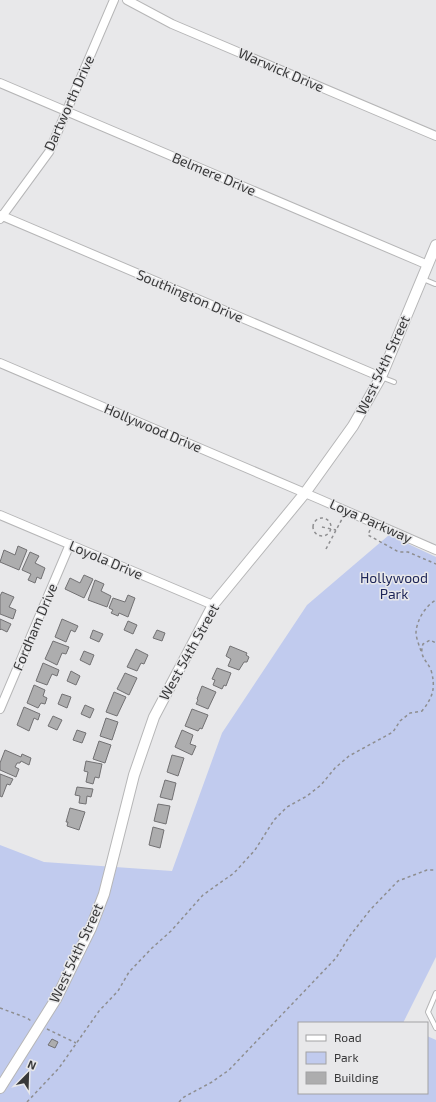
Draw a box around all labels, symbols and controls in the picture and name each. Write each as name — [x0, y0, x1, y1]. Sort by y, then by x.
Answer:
street label: Warwick Drive — [236, 44, 327, 95]
street label: Dartworth Drive — [40, 52, 97, 153]
street label: Belmere Drive — [170, 148, 259, 199]
street label: Southington Drive — [134, 265, 246, 326]
street label: West 54th Street — [352, 312, 413, 417]
street label: Hollywood Drive — [102, 399, 205, 456]
street label: Loya Parkway — [327, 495, 416, 547]
street label: Loyola Drive — [67, 536, 146, 583]
park label: Hollywood Park — [360, 569, 428, 602]
street label: Fordham Drive — [9, 581, 61, 673]
street label: West 54th Street — [155, 601, 222, 703]
street label: West 54th Street — [45, 900, 106, 1005]
legend — [298, 1022, 428, 1094]
text: Road — [334, 1030, 362, 1044]
text: Park — [334, 1050, 359, 1064]
north arrow — [8, 1054, 48, 1094]
text: N — [26, 1057, 38, 1072]
text: Building — [334, 1070, 379, 1084]

